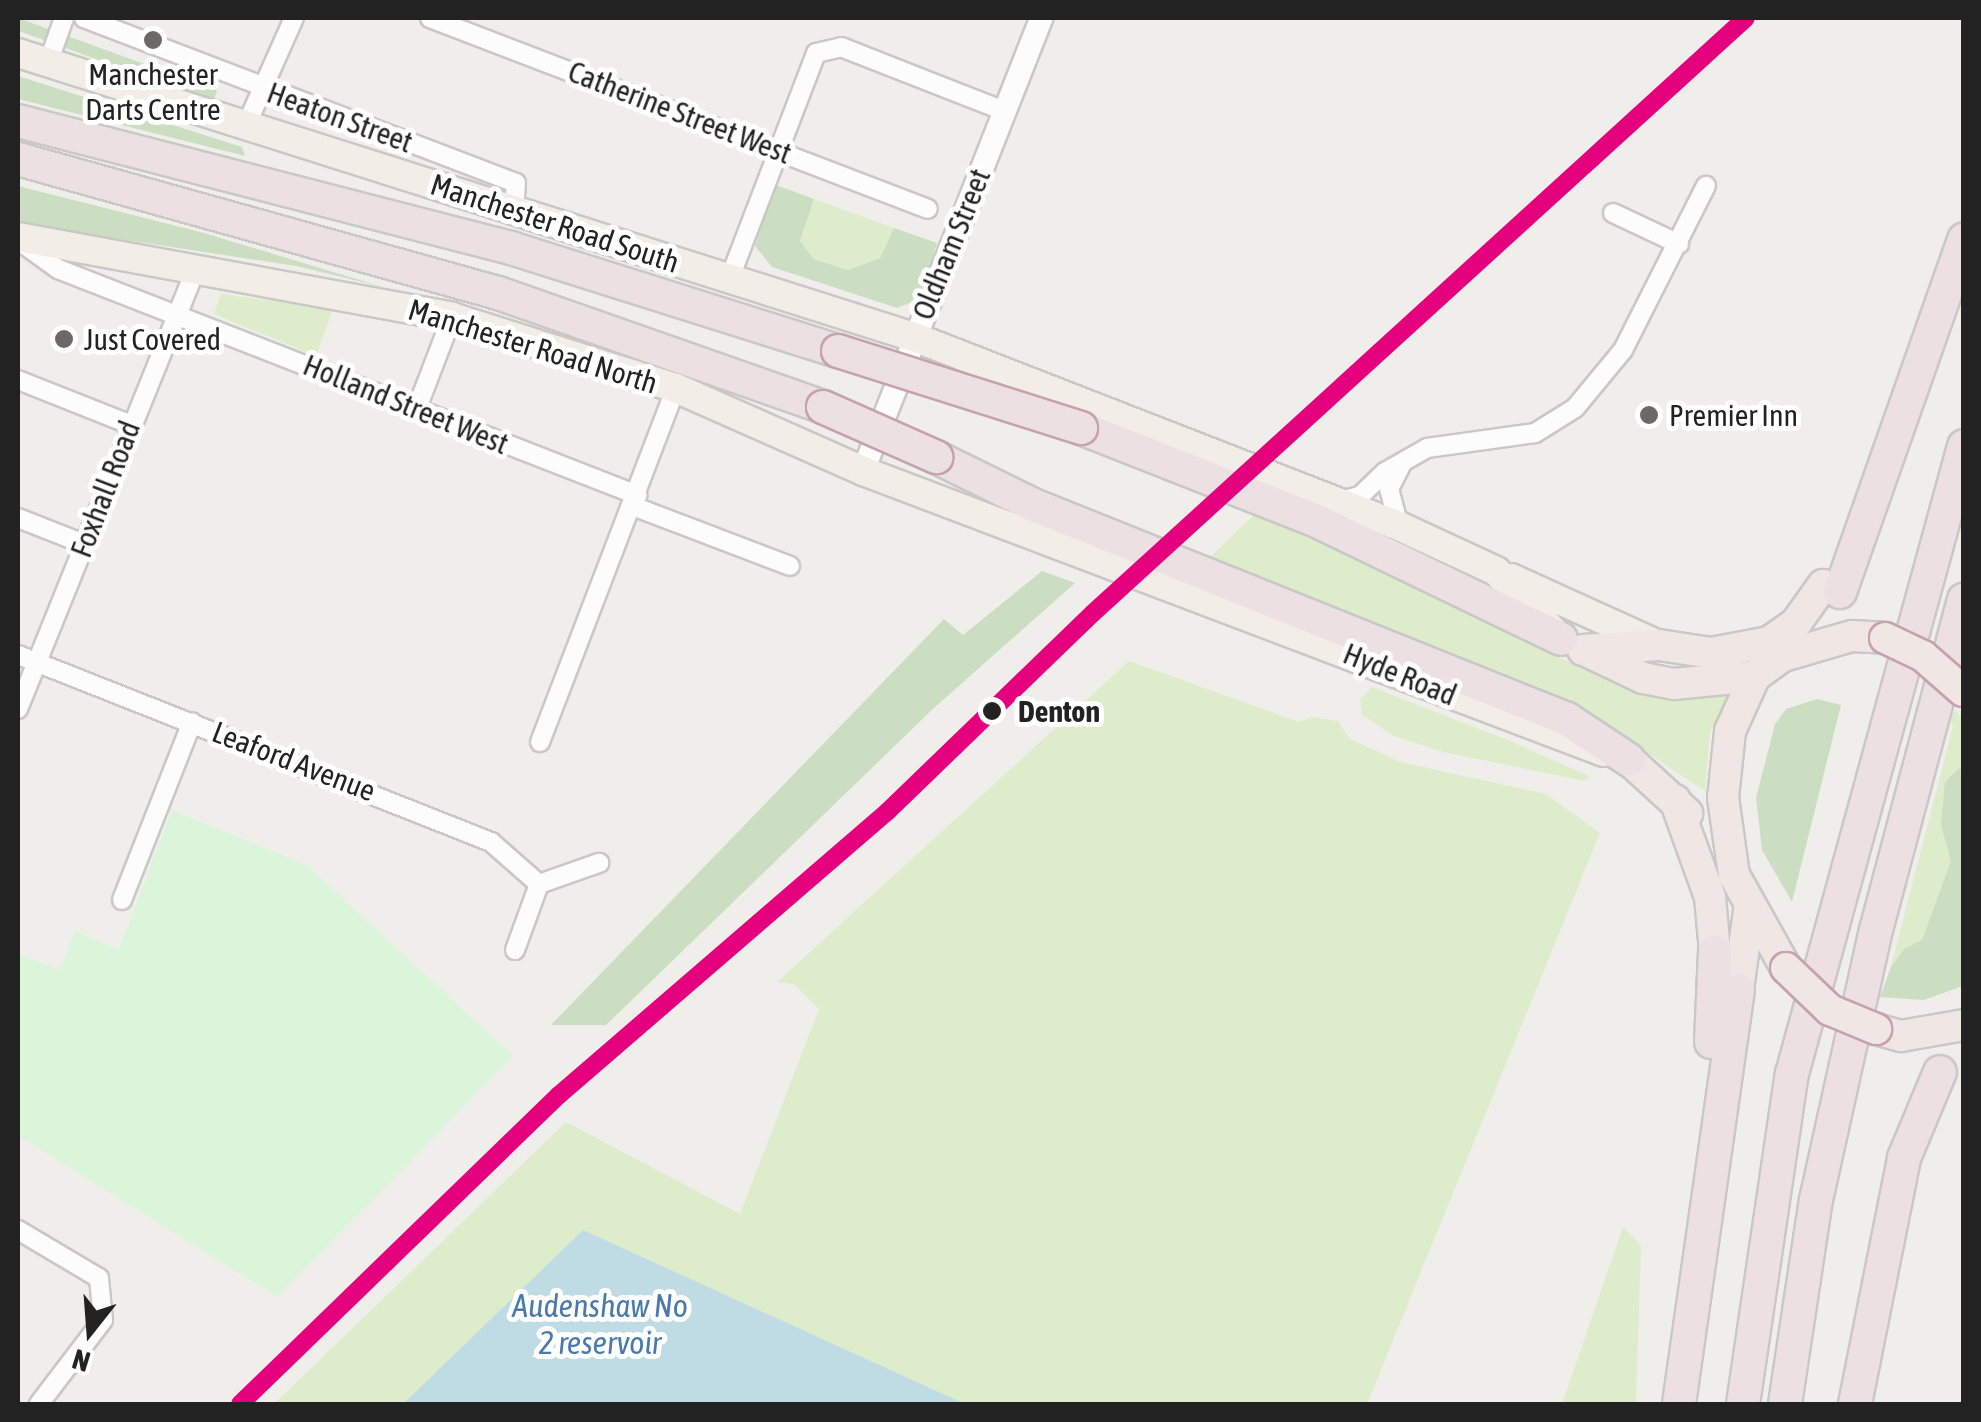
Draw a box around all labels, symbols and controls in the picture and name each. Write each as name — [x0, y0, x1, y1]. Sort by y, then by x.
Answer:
marker: Manchester Darts Centre — [142, 29, 164, 51]
street label: Catherine Street West — [563, 53, 797, 171]
place label: Manchester Darts Centre — [85, 56, 221, 126]
street label: Heaton Street — [262, 74, 418, 160]
street label: Oldham Street — [904, 163, 998, 325]
street label: Manchester Road South — [426, 166, 684, 280]
street label: Manchester Road North — [404, 291, 662, 401]
place label: Just Covered — [84, 321, 221, 357]
marker: Just Covered — [53, 328, 75, 350]
street label: Holland Street West — [298, 346, 514, 462]
place label: Premier Inn — [1669, 397, 1798, 433]
marker: Premier Inn — [1638, 404, 1660, 426]
street label: Foxhall Road — [63, 416, 147, 562]
street label: Hyde Road — [1338, 635, 1462, 713]
place label: Denton — [1018, 693, 1100, 729]
marker: Denton — [975, 694, 1009, 728]
street label: Leaford Avenue — [207, 713, 381, 809]
north arrow — [40, 1282, 140, 1382]
water label: Audenshaw No 2 reservoir — [512, 1288, 688, 1363]
text: N — [69, 1343, 94, 1378]

